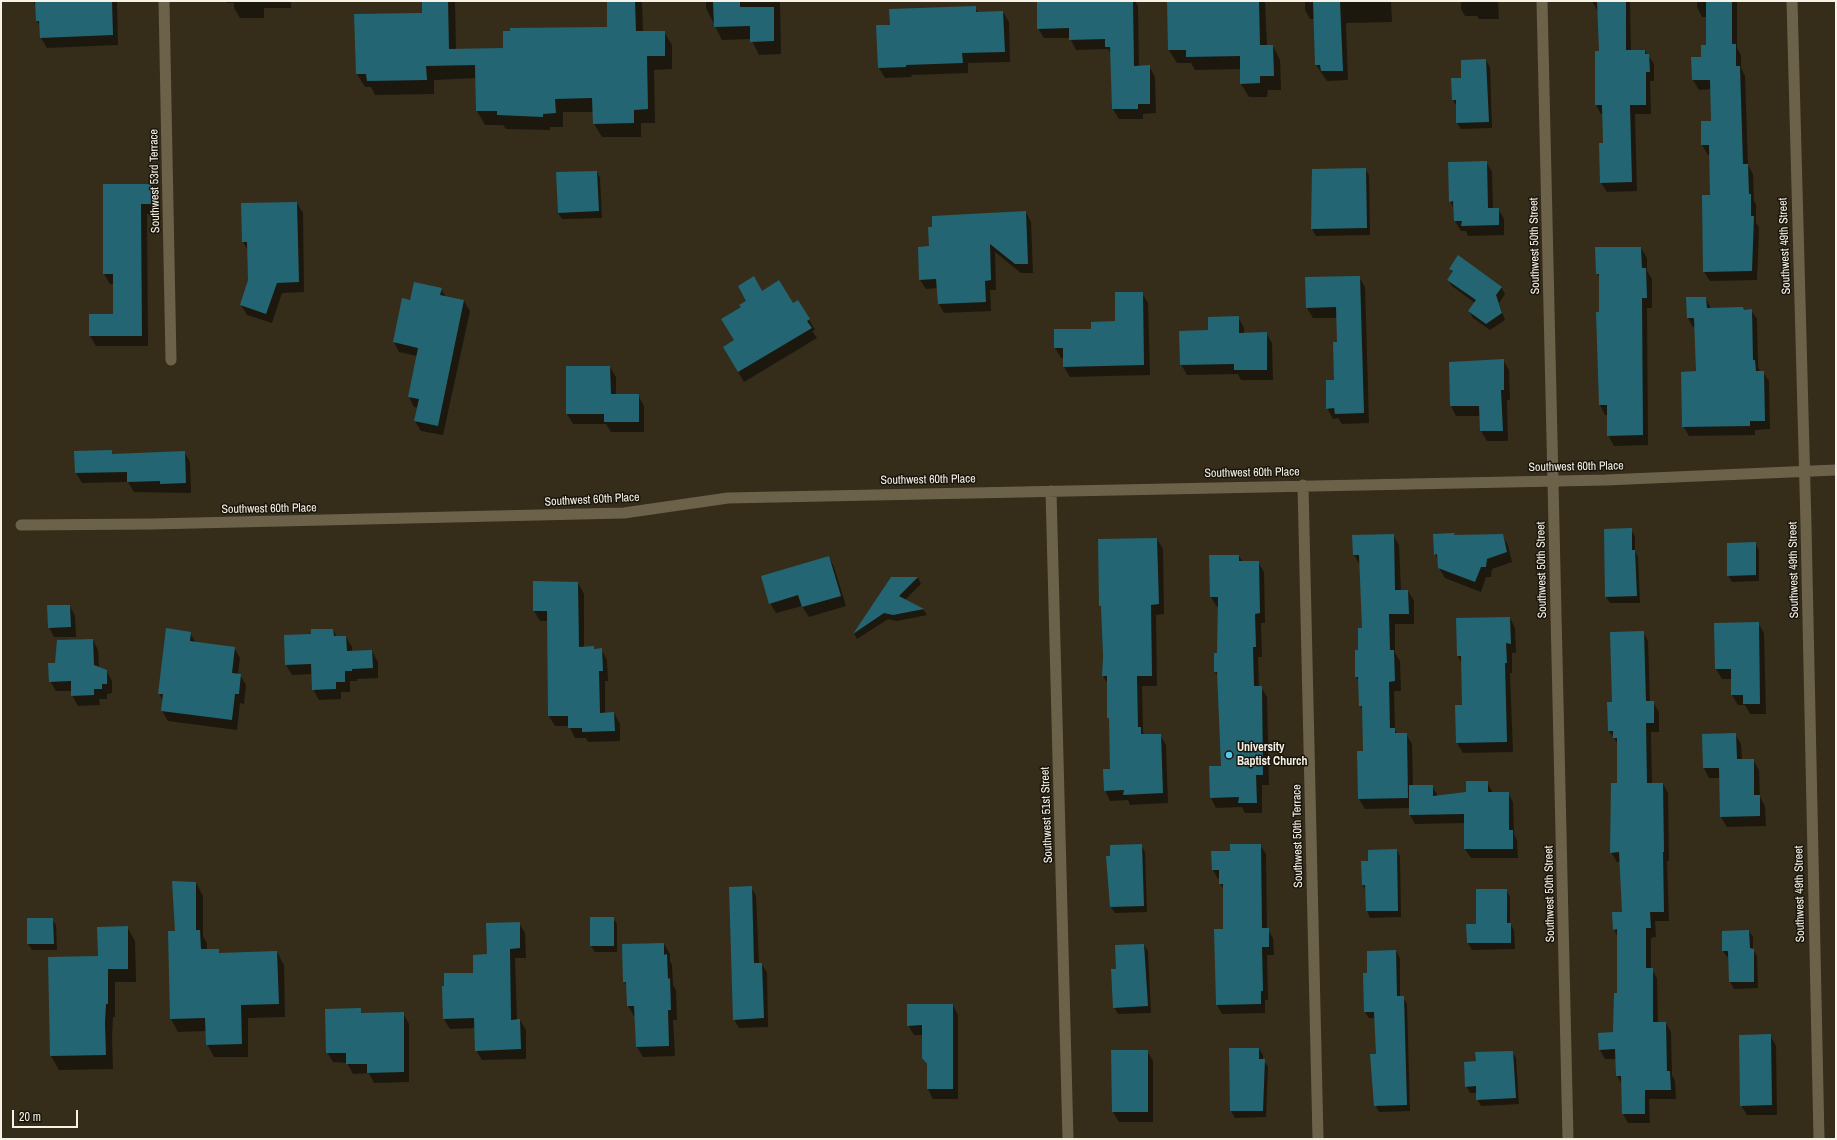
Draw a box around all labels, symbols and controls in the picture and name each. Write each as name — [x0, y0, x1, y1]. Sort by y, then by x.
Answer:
street label: Southwest 53rd Terrace — [147, 129, 163, 233]
street label: Southwest 50th Street — [1527, 197, 1543, 295]
street label: Southwest 49th Street — [1776, 197, 1794, 295]
street label: Southwest 60th Place — [1528, 459, 1624, 475]
street label: Southwest 60th Place — [1204, 465, 1300, 481]
street label: Southwest 60th Place — [880, 472, 976, 488]
street label: Southwest 60th Place — [544, 490, 640, 510]
street label: Southwest 60th Place — [221, 501, 317, 517]
street label: Southwest 50th Street — [1534, 521, 1550, 619]
street label: Southwest 49th Street — [1786, 521, 1802, 619]
place label: University Baptist Church — [1237, 741, 1308, 769]
marker: University Baptist Church — [1224, 750, 1234, 760]
street label: Southwest 51st Street — [1038, 767, 1056, 863]
street label: Southwest 50th Terrace — [1290, 784, 1306, 888]
street label: Southwest 50th Street — [1542, 845, 1558, 943]
street label: Southwest 49th Street — [1792, 845, 1808, 943]
scale bar — [14, 1102, 80, 1128]
text: 20 m — [19, 1109, 41, 1125]

